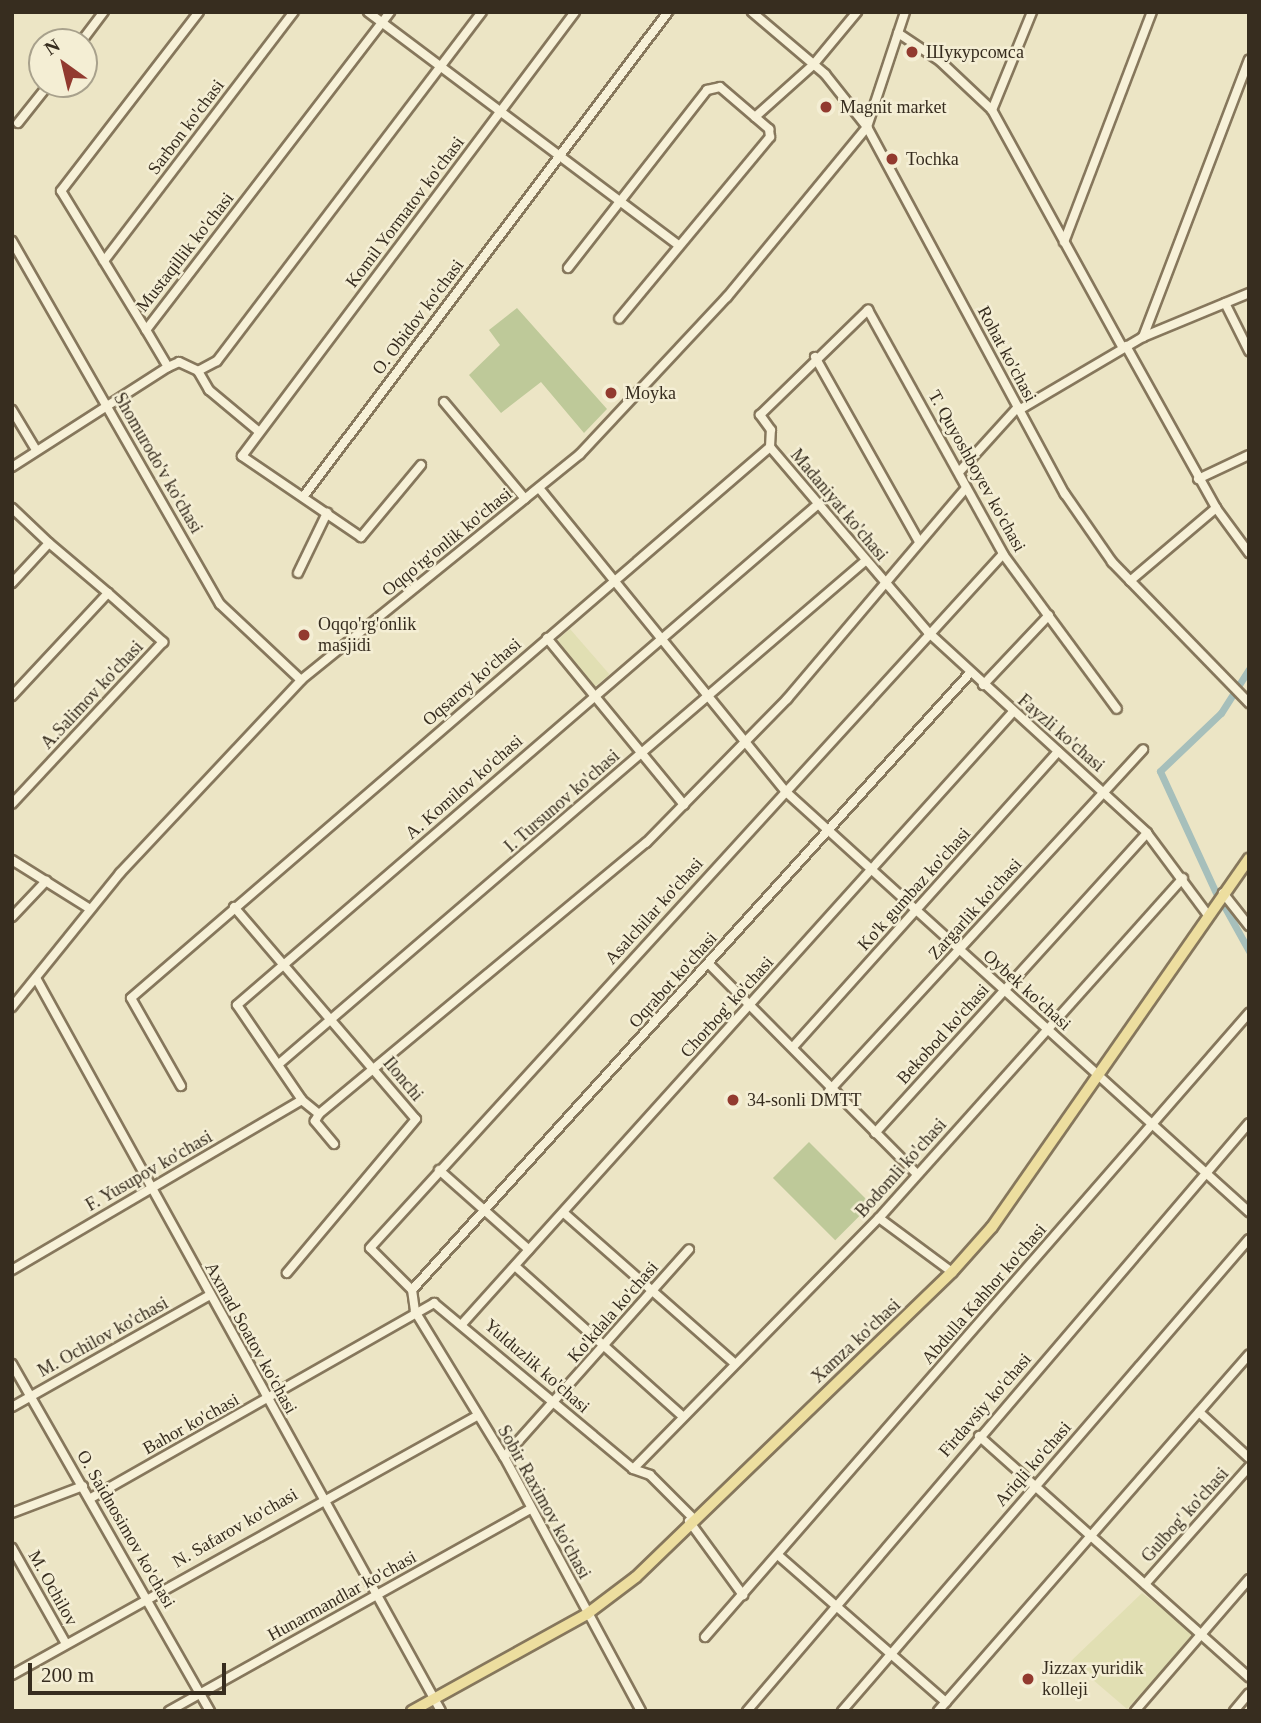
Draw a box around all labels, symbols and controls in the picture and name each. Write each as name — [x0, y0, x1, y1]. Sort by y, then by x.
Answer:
north arrow — [28, 28, 98, 98]
text: N — [41, 34, 64, 59]
place label: Шукурсомса — [926, 41, 1024, 63]
marker: Шукурсомса — [904, 44, 920, 60]
street label: Sarbon ko'chasi — [143, 75, 229, 179]
place label: Magnit market — [840, 96, 946, 118]
marker: Magnit market — [818, 99, 834, 115]
street label: Komil Yormatov ko'chasi — [341, 132, 469, 292]
place label: Tochka — [906, 148, 959, 170]
marker: Tochka — [884, 151, 900, 167]
street label: Mustaqillik ko'chasi — [132, 188, 238, 316]
street label: O. Obidov ko'chasi — [368, 255, 468, 379]
street label: Rohat ko'chasi — [973, 302, 1041, 406]
place label: Moyka — [625, 382, 676, 404]
marker: Moyka — [603, 385, 619, 401]
street label: T. Quyoshboyev ko'chasi — [924, 386, 1030, 556]
street label: Shomurodo'v ko'chasi — [109, 389, 207, 537]
street label: Madaniyat ko'chasi — [786, 445, 892, 565]
street label: Oqqo'rg'onlik ko'chasi — [378, 483, 516, 601]
place label: Oqqo'rg'onlik masjidi — [318, 614, 416, 656]
marker: Oqqo'rg'onlik masjidi — [296, 627, 312, 643]
street label: Oqsaroy ko'chasi — [418, 633, 526, 731]
street label: A.Salimov ko'chasi — [36, 636, 148, 754]
street label: Fayzli ko'chasi — [1013, 690, 1109, 776]
street label: A. Komilov ko'chasi — [401, 730, 527, 844]
street label: I. Tursunov ko'chasi — [500, 745, 624, 857]
street label: Ko'k gumbaz ko'chasi — [853, 823, 975, 955]
street label: Asalchilar ko'chasi — [600, 853, 708, 969]
street label: Zargarlik ko'chasi — [924, 854, 1026, 964]
street label: Oqrabot ko'chasi — [624, 928, 722, 1032]
street label: Oybek ko'chasi — [979, 945, 1075, 1035]
street label: Chorbog' ko'chasi — [676, 952, 778, 1062]
street label: Bekobod ko'chasi — [892, 979, 994, 1089]
street label: Ilonchi — [378, 1053, 428, 1105]
place label: 34-sonli DMTT — [747, 1089, 861, 1111]
marker: 34-sonli DMTT — [725, 1092, 741, 1108]
street label: Bodomli ko'chasi — [851, 1114, 951, 1222]
street label: F. Yusupov ko'chasi — [82, 1126, 216, 1216]
street label: Abdulla Kahhor ko'chasi — [917, 1219, 1051, 1369]
street label: Ko'kdala ko'chasi — [563, 1257, 663, 1367]
street label: Axmad Soatov ko'chasi — [200, 1258, 302, 1418]
street label: M. Ochilov ko'chasi — [34, 1292, 172, 1382]
street label: Xamza ko'chasi — [807, 1294, 905, 1388]
street label: Yulduzlik ko'chasi — [480, 1314, 594, 1418]
street label: Firdavsiy ko'chasi — [934, 1349, 1036, 1461]
street label: Bahor ko'chasi — [139, 1389, 243, 1459]
street label: Ariqli ko'chasi — [990, 1417, 1076, 1511]
street label: Sobir Raximov ko'chasi — [493, 1421, 595, 1583]
street label: O. Saidnosimov ko'chasi — [72, 1446, 180, 1612]
street label: Gulbog' ko'chasi — [1137, 1463, 1233, 1567]
street label: N. Safarov ko'chasi — [169, 1483, 301, 1573]
street label: M. Ochilov — [23, 1546, 83, 1630]
street label: Hunarmandlar ko'chasi — [264, 1546, 420, 1646]
scale bar — [32, 1650, 229, 1694]
place label: Jizzax yuridik kolleji — [1042, 1658, 1143, 1700]
text: 200 m — [41, 1663, 94, 1687]
marker: Jizzax yuridik kolleji — [1020, 1671, 1036, 1687]

